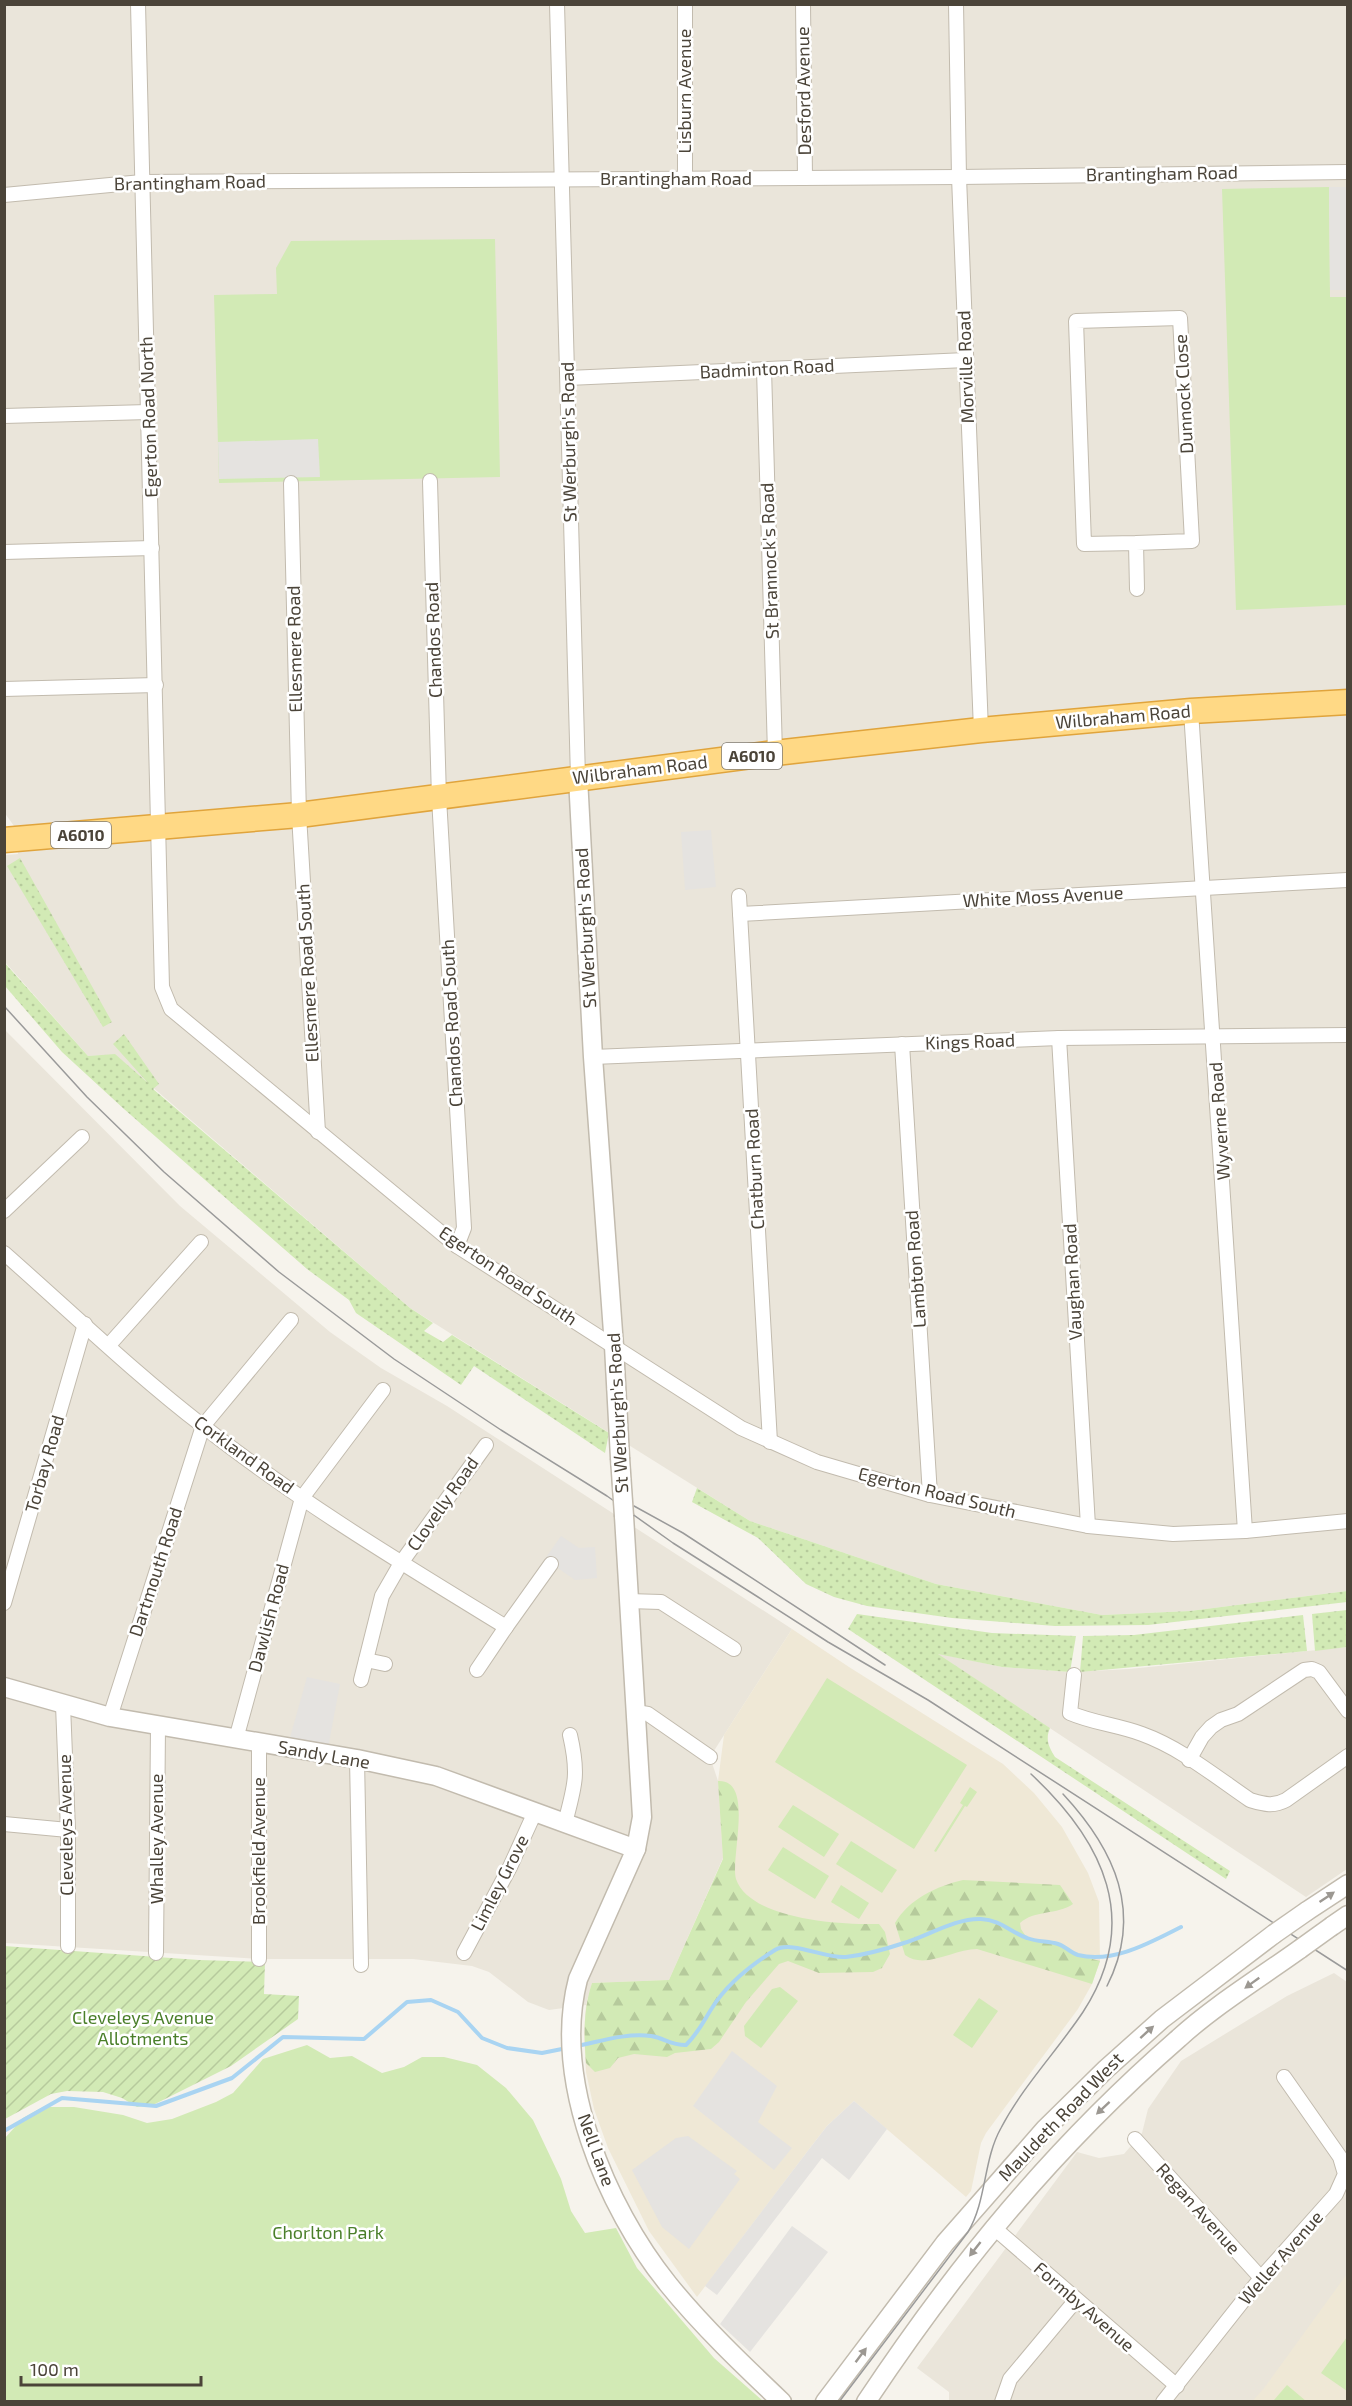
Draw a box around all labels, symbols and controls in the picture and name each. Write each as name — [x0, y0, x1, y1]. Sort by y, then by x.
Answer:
street label: Desford Avenue — [791, 26, 815, 156]
street label: Lisburn Avenue — [673, 29, 695, 153]
street label: Brantingham Road — [1086, 161, 1238, 185]
street label: Brantingham Road — [600, 167, 752, 189]
street label: Brantingham Road — [114, 170, 266, 194]
street label: Morville Road — [952, 310, 978, 424]
street label: Dunnock Close — [1169, 334, 1197, 454]
street label: Egerton Road North — [134, 336, 162, 498]
street label: Badminton Road — [699, 353, 835, 383]
street label: St Werburgh's Road — [556, 362, 580, 523]
street label: St Brannock's Road — [755, 482, 783, 640]
street label: Chandos Road — [420, 582, 446, 698]
street label: Ellesmere Road — [282, 585, 306, 713]
street label: Wilbraham Road — [1054, 699, 1192, 733]
road number: A6010 — [722, 743, 782, 769]
street label: Wilbraham Road — [571, 750, 709, 788]
road number: A6010 — [51, 822, 111, 848]
street label: St Werburgh's Road — [570, 847, 600, 1009]
street label: White Moss Avenue — [962, 881, 1124, 911]
street label: Ellesmere Road South — [291, 883, 323, 1063]
street label: Chandos Road South — [436, 939, 466, 1108]
street label: Kings Road — [924, 1028, 1015, 1054]
street label: Wyverne Road — [1204, 1061, 1234, 1181]
street label: Chatburn Road — [740, 1108, 768, 1230]
street label: Lambton Road — [900, 1209, 930, 1329]
street label: Egerton Road South — [435, 1221, 582, 1330]
street label: Vaughan Road — [1058, 1223, 1086, 1341]
street label: St Werburgh's Road — [602, 1332, 632, 1494]
street label: Corkland Road — [190, 1411, 299, 1498]
street label: Torbay Road — [20, 1412, 68, 1515]
street label: Clovelly Road — [402, 1452, 483, 1555]
street label: Egerton Road South — [856, 1462, 1018, 1522]
street label: Dartmouth Road — [124, 1504, 186, 1639]
street label: Dawlish Road — [243, 1561, 293, 1674]
street label: Sandy Lane — [276, 1735, 372, 1773]
street label: Cleveleys Avenue — [53, 1754, 77, 1896]
street label: Whalley Avenue — [145, 1774, 167, 1904]
street label: Brookfield Avenue — [247, 1777, 269, 1925]
street label: Limley Grove — [465, 1831, 533, 1934]
one-way arrow — [1319, 1891, 1335, 1903]
one-way arrow — [1245, 1977, 1261, 1989]
park label: Cleveleys Avenue Allotments — [72, 2006, 214, 2049]
one-way arrow — [1140, 2025, 1155, 2039]
street label: Mauldeth Road West — [993, 2047, 1127, 2185]
one-way arrow — [1096, 2101, 1111, 2114]
street label: Nell Lane — [574, 2110, 620, 2189]
street label: Regan Avenue — [1152, 2158, 1245, 2258]
street label: Weller Avenue — [1233, 2206, 1327, 2309]
park label: Chorlton Park — [272, 2221, 384, 2243]
one-way arrow — [970, 2242, 982, 2257]
street label: Formby Avenue — [1030, 2257, 1139, 2356]
one-way arrow — [854, 2347, 867, 2363]
scale bar — [21, 2349, 201, 2387]
text: 100 m — [30, 2358, 79, 2380]

